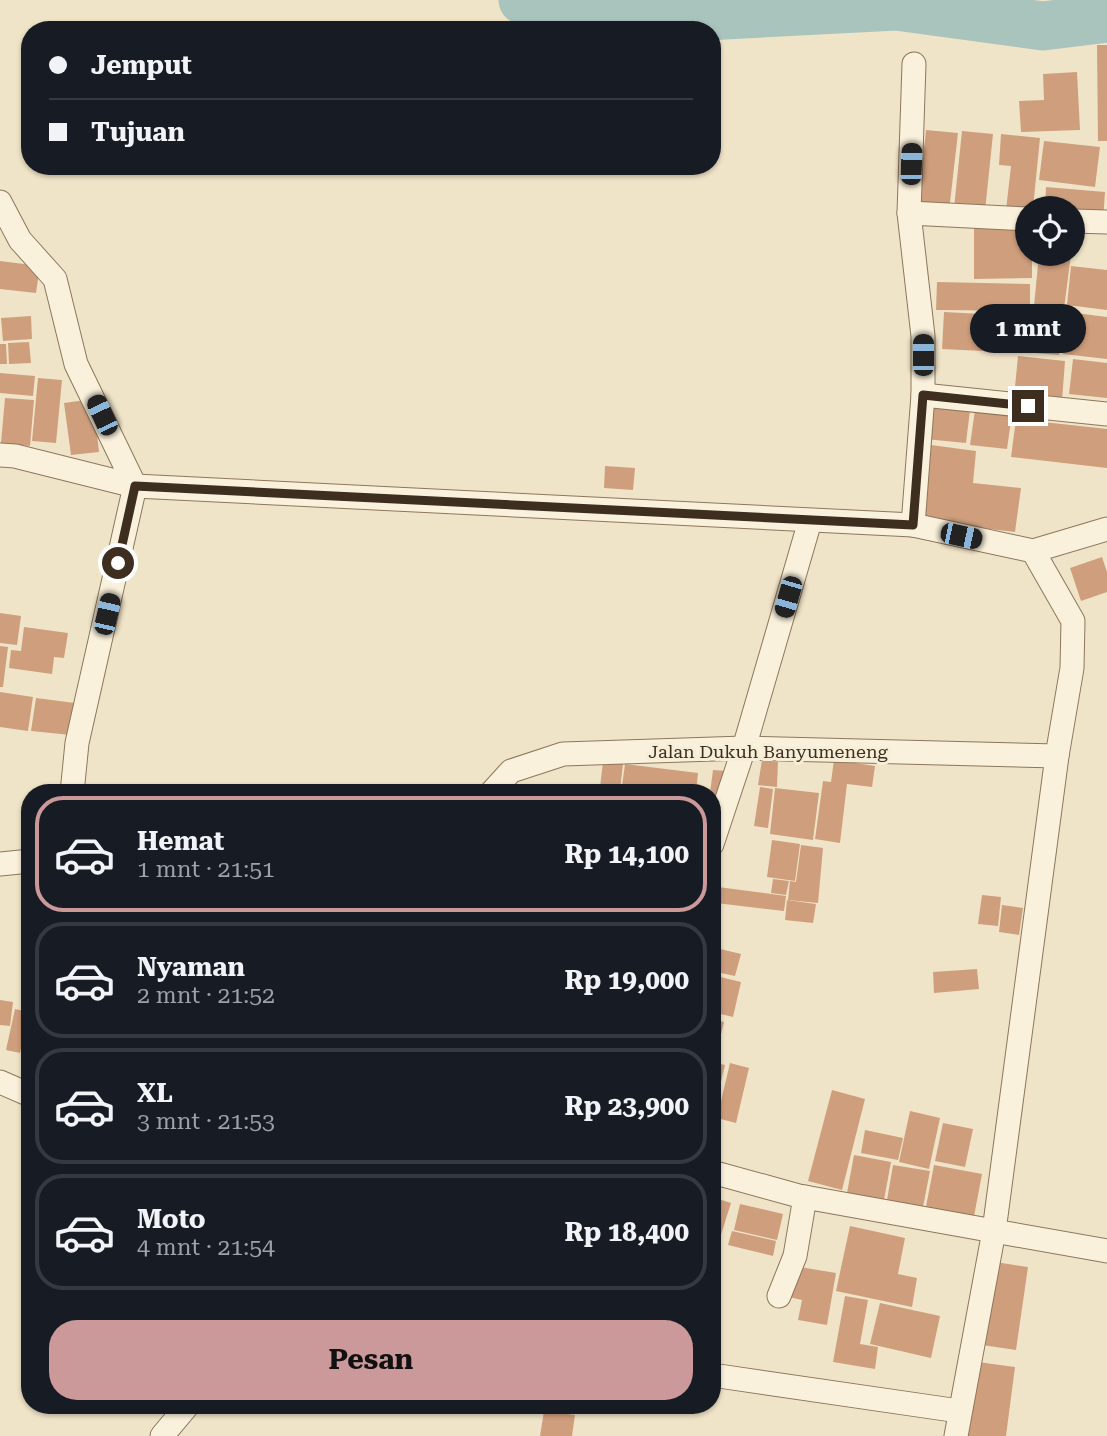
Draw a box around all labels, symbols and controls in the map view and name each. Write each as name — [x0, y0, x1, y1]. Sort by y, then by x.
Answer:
text: Jemput — [91, 50, 192, 80]
text: Tujuan — [91, 117, 185, 147]
car — [900, 143, 923, 185]
map controls — [1015, 196, 1085, 266]
button: locate — [1015, 196, 1085, 266]
callout: 1 mnt — [970, 304, 1086, 354]
text: 1 mnt — [995, 315, 1061, 342]
car — [913, 334, 934, 376]
route end — [1012, 390, 1044, 422]
car — [84, 392, 121, 438]
car — [939, 521, 984, 551]
route start — [102, 547, 134, 579]
car — [773, 574, 804, 620]
car — [93, 591, 122, 637]
street label: Jalan Dukuh Banyumeneng — [648, 741, 889, 762]
icon: car — [53, 823, 116, 886]
text: Hemat — [137, 826, 224, 856]
text: Rp 14,100 — [564, 839, 689, 869]
text: 1 mnt · 21:51 — [137, 856, 275, 883]
icon: car — [53, 949, 116, 1012]
text: Nyaman — [137, 952, 245, 982]
text: Rp 19,000 — [564, 965, 689, 995]
text: 2 mnt · 21:52 — [137, 982, 275, 1009]
icon: car — [53, 1075, 116, 1138]
text: XL — [137, 1078, 173, 1108]
text: Rp 23,900 — [564, 1091, 689, 1121]
text: 3 mnt · 21:53 — [137, 1108, 275, 1135]
icon: car — [53, 1201, 116, 1264]
text: Moto — [137, 1204, 206, 1234]
text: Rp 18,400 — [564, 1217, 689, 1247]
text: 4 mnt · 21:54 — [137, 1234, 275, 1261]
button: Pesan — [49, 1320, 693, 1400]

